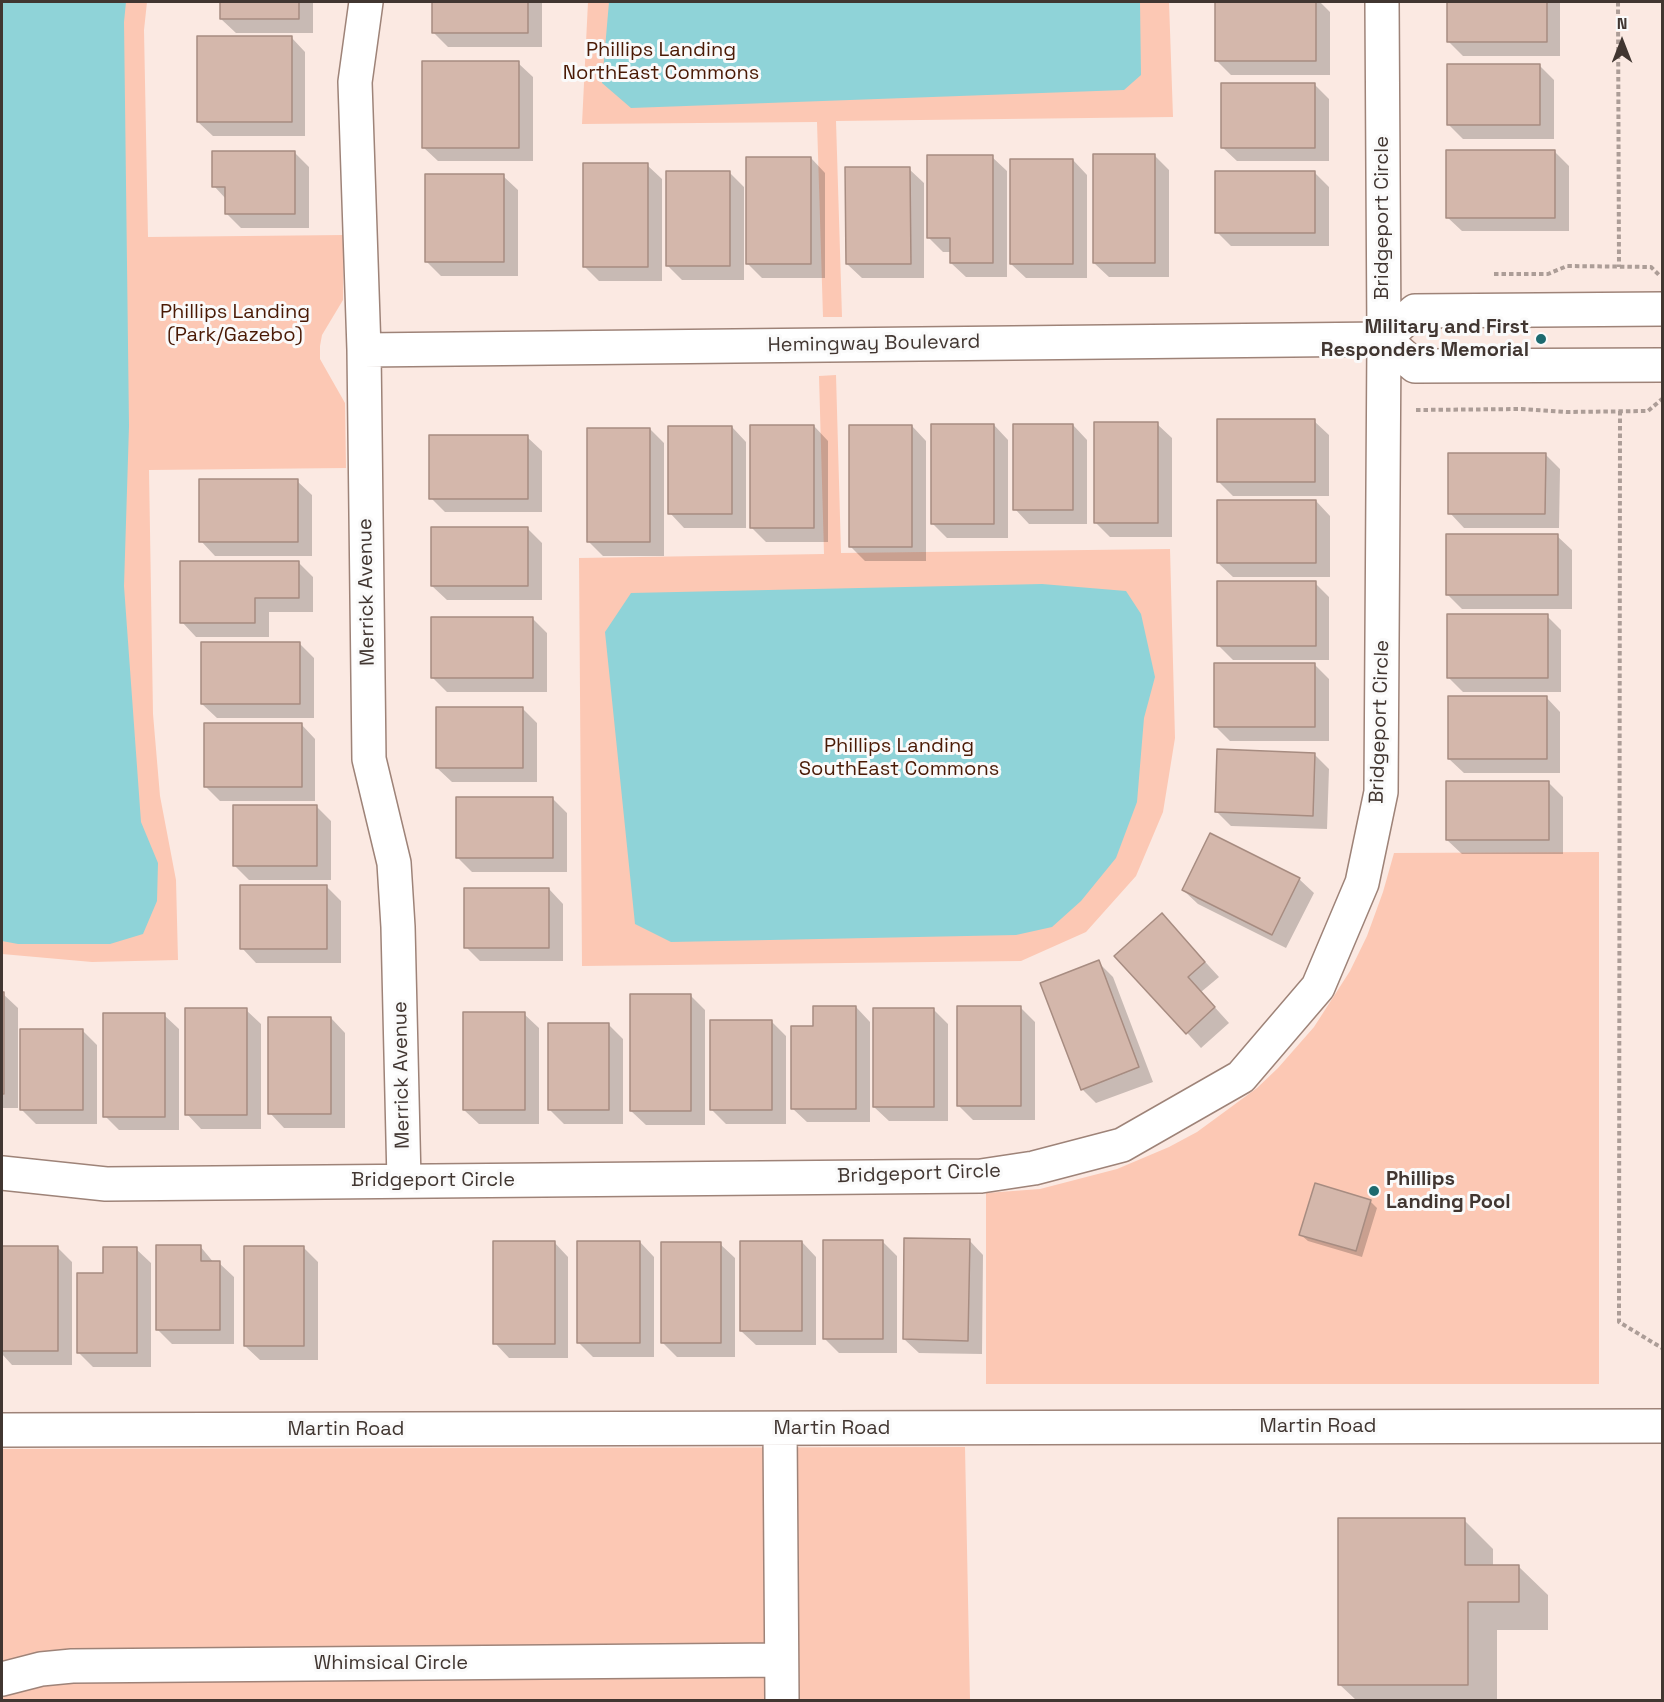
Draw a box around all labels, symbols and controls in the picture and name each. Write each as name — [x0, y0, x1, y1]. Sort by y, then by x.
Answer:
north arrow — [1592, 12, 1652, 72]
text: N — [1617, 13, 1627, 34]
park label: Phillips Landing NorthEast Commons — [563, 39, 759, 86]
street label: Bridgeport Circle — [1371, 136, 1395, 300]
park label: Phillips Landing (Park/Gazebo) — [160, 301, 310, 348]
place label: Military and First Responders Memorial — [1321, 316, 1529, 363]
street label: Hemingway Boulevard — [767, 330, 981, 358]
marker: Military and First Responders Memorial — [1534, 332, 1548, 346]
street label: Merrick Avenue — [354, 518, 380, 666]
street label: Bridgeport Circle — [1365, 640, 1395, 804]
park label: Phillips Landing SouthEast Commons — [799, 735, 999, 782]
street label: Merrick Avenue — [389, 1001, 415, 1149]
street label: Bridgeport Circle — [837, 1159, 1001, 1189]
place label: Phillips Landing Pool — [1386, 1168, 1511, 1215]
street label: Bridgeport Circle — [351, 1169, 515, 1193]
marker: Phillips Landing Pool — [1367, 1184, 1381, 1198]
street label: Martin Road — [1260, 1415, 1376, 1439]
street label: Martin Road — [774, 1417, 890, 1441]
street label: Martin Road — [288, 1418, 404, 1442]
street label: Whimsical Circle — [314, 1652, 468, 1676]

